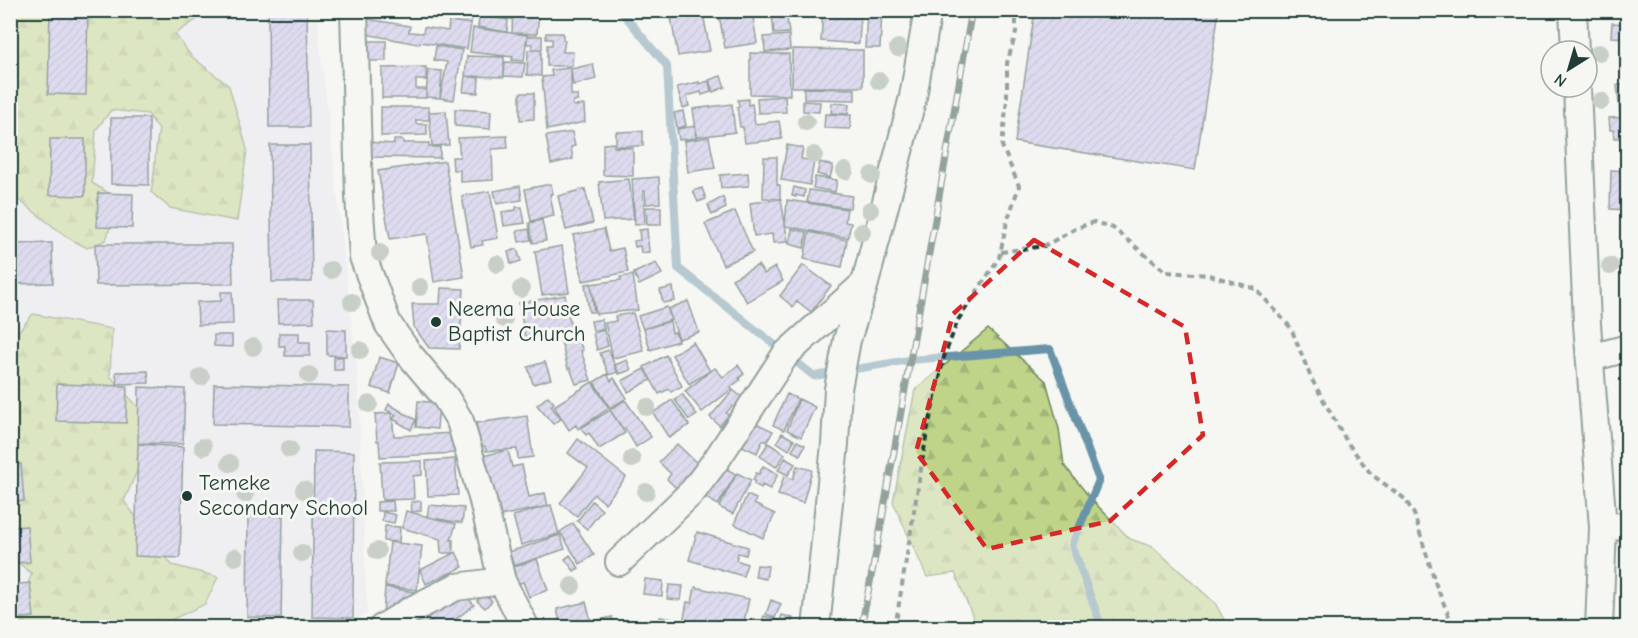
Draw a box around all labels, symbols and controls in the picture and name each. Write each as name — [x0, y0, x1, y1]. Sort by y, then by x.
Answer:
north arrow — [1539, 39, 1599, 99]
text: N — [1551, 70, 1570, 91]
place label: Neema House Baptist Church — [448, 296, 586, 347]
marker: Neema House Baptist Church — [429, 315, 443, 329]
place label: Temeke Secondary School — [199, 470, 368, 521]
marker: Temeke Secondary School — [180, 489, 194, 503]

